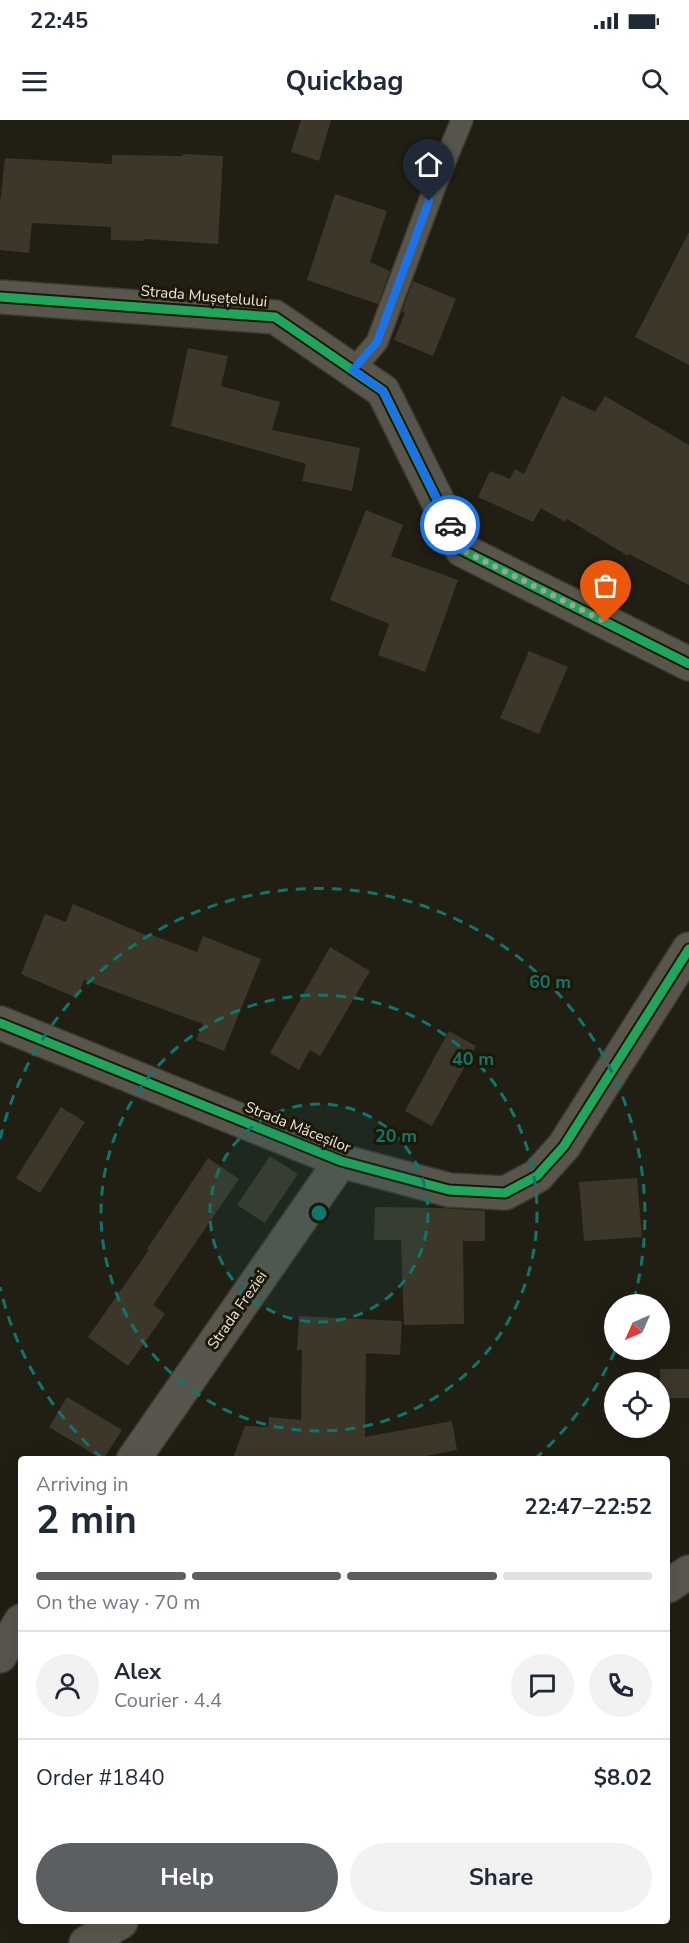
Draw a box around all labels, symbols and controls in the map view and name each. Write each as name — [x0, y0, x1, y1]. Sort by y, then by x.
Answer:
text: 22:45 — [30, 6, 88, 36]
text: Quickbag — [285, 63, 404, 100]
icon: menu — [18, 65, 51, 98]
icon: search — [638, 65, 671, 98]
pin — [403, 139, 454, 201]
icon: home — [412, 148, 445, 181]
street label: Strada Mușețelului — [140, 281, 268, 311]
courier — [420, 495, 480, 555]
icon: car — [434, 509, 467, 542]
pin — [580, 560, 631, 622]
icon: bag — [589, 569, 622, 602]
text: 60 m — [529, 970, 571, 994]
text: 40 m — [452, 1047, 494, 1071]
street label: Strada Măceșilor — [242, 1097, 355, 1158]
text: 20 m — [375, 1124, 417, 1148]
centre of rings — [309, 1203, 329, 1223]
street label: Strada Freziei — [203, 1267, 271, 1353]
north arrow — [604, 1294, 670, 1360]
map controls — [604, 1294, 670, 1438]
button: locate — [604, 1372, 670, 1438]
text: Arriving in — [36, 1471, 129, 1498]
text: 22:47–22:52 — [524, 1492, 652, 1522]
text: 2 min — [36, 1494, 137, 1547]
text: On the way · 70 m — [36, 1589, 200, 1616]
button: person — [36, 1654, 99, 1717]
button: chat — [511, 1654, 574, 1717]
button: phone — [589, 1654, 652, 1717]
text: Alex — [114, 1657, 161, 1687]
text: Courier · 4.4 — [114, 1687, 222, 1714]
text: Order #1840 — [36, 1763, 165, 1793]
text: $8.02 — [594, 1763, 652, 1793]
button: Help — [36, 1843, 338, 1912]
button: Share — [350, 1843, 652, 1912]

